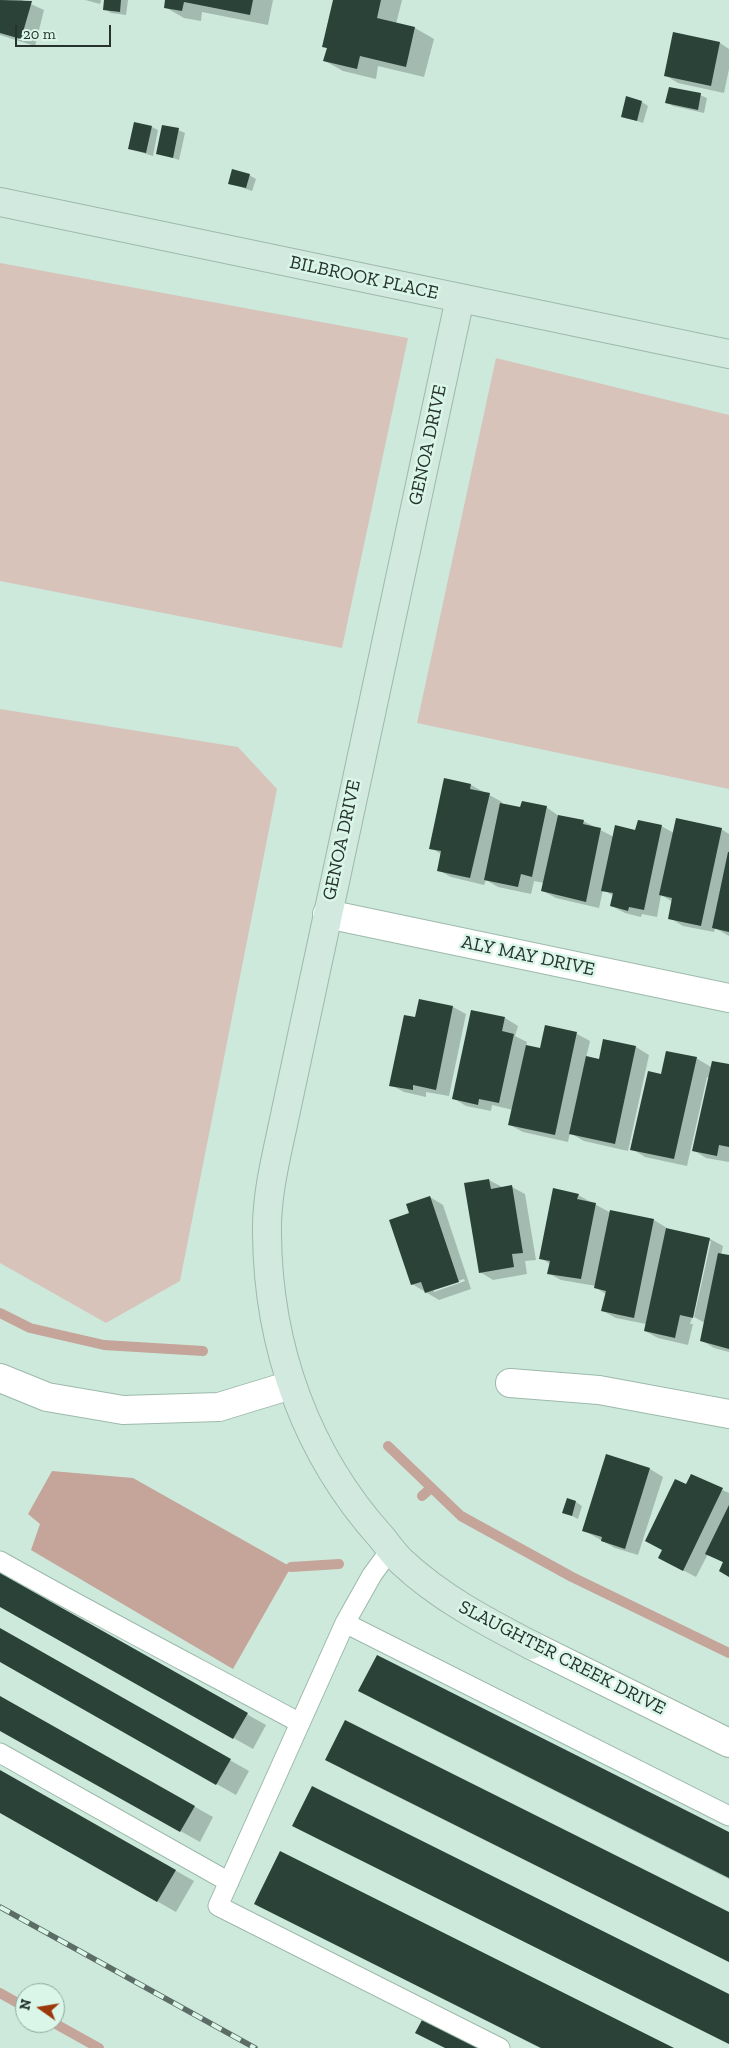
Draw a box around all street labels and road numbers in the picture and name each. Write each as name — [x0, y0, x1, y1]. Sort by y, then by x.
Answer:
street label: BILBROOK PLACE — [288, 251, 440, 305]
street label: GENOA DRIVE — [404, 383, 452, 507]
street label: GENOA DRIVE — [318, 778, 366, 902]
street label: ALY MAY DRIVE — [459, 931, 597, 981]
street label: SLAUGHTER CREEK DRIVE — [455, 1596, 669, 1720]

